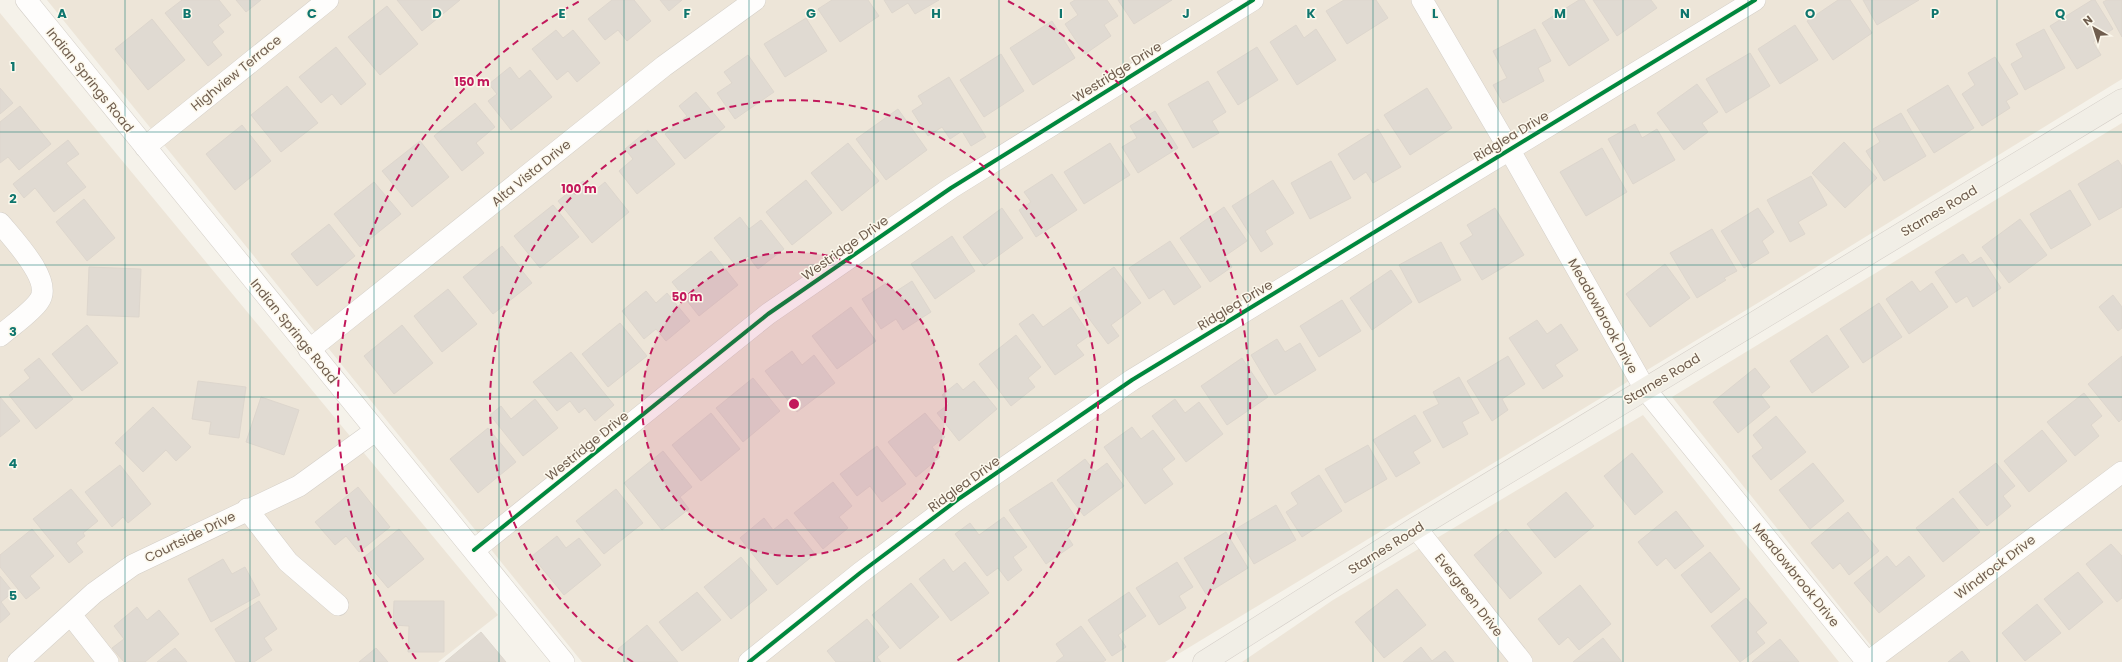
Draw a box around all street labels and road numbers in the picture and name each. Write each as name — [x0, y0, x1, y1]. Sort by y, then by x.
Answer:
street label: Indian Springs Road — [42, 24, 138, 136]
street label: Highview Terrace — [187, 31, 285, 115]
street label: Westridge Drive — [1069, 37, 1165, 107]
street label: Ridglea Drive — [1470, 106, 1552, 166]
street label: Alta Vista Drive — [487, 135, 575, 211]
street label: Starnes Road — [1897, 181, 1981, 241]
street label: Westridge Drive — [798, 211, 892, 285]
street label: Meadowbrook Drive — [1563, 255, 1643, 377]
street label: Indian Springs Road — [246, 275, 342, 387]
street label: Ridglea Drive — [1194, 275, 1276, 335]
street label: Starnes Road — [1620, 349, 1704, 409]
street label: Westridge Drive — [541, 407, 633, 485]
street label: Ridglea Drive — [924, 451, 1004, 517]
street label: Courtside Drive — [141, 507, 239, 567]
street label: Starnes Road — [1344, 517, 1428, 579]
street label: Meadowbrook Drive — [1748, 519, 1844, 631]
street label: Windrock Drive — [1951, 530, 2039, 604]
street label: Evergreen Drive — [1430, 549, 1508, 641]

